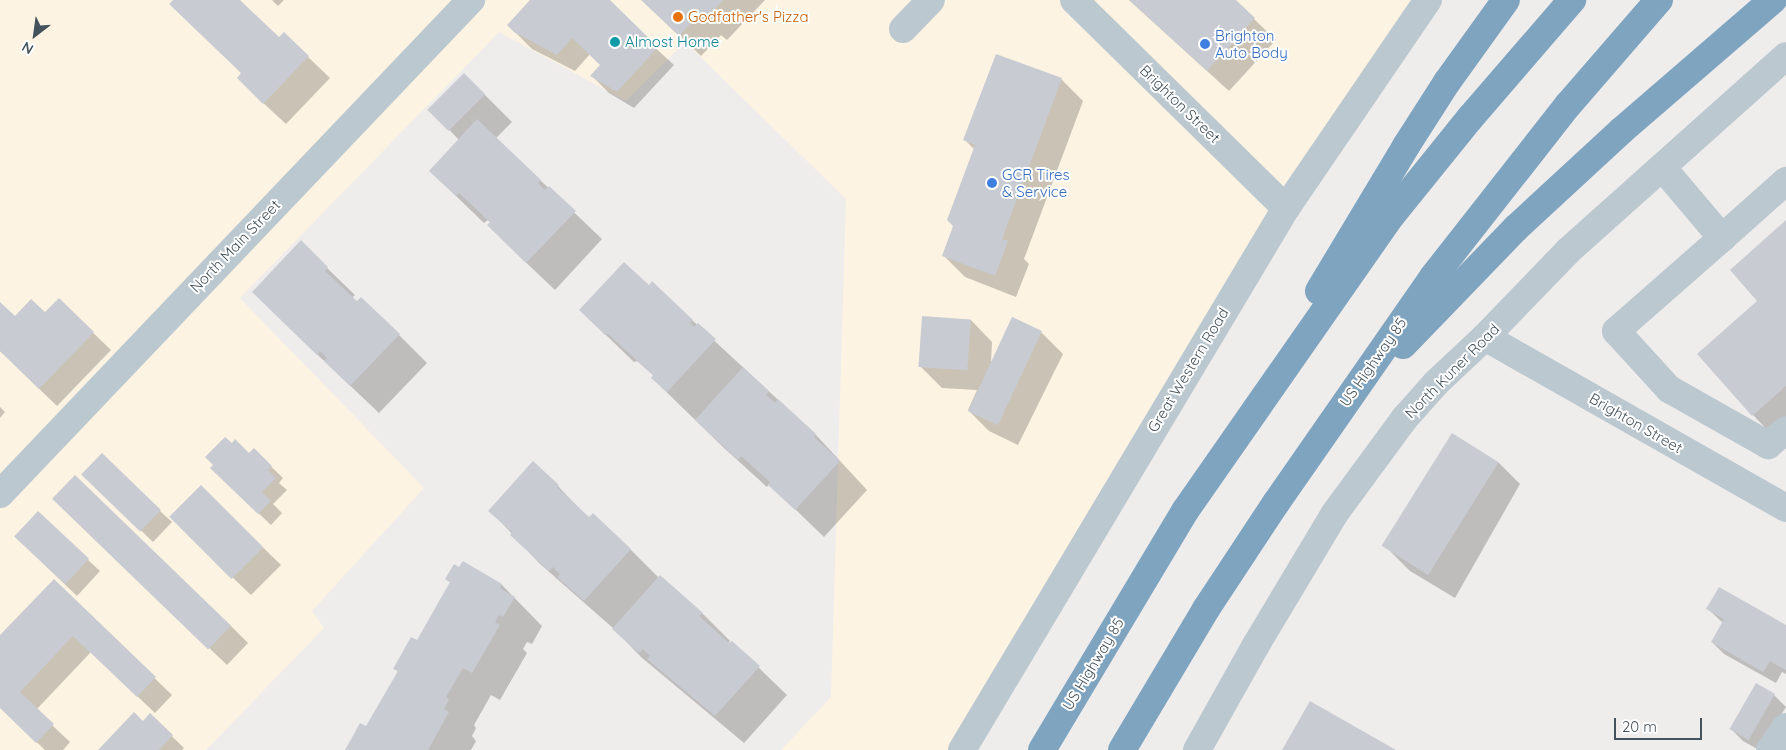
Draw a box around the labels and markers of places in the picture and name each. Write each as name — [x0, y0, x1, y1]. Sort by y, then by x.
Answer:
place label: Godfather's Pizza — [688, 8, 809, 26]
marker: Godfather's Pizza — [672, 11, 684, 23]
place label: Brighton Auto Body — [1215, 26, 1288, 61]
place label: Almost Home — [625, 33, 719, 51]
marker: Almost Home — [609, 36, 621, 48]
marker: Brighton Auto Body — [1199, 38, 1211, 50]
place label: GCR Tires & Service — [1002, 165, 1070, 200]
marker: GCR Tires & Service — [986, 177, 998, 189]

